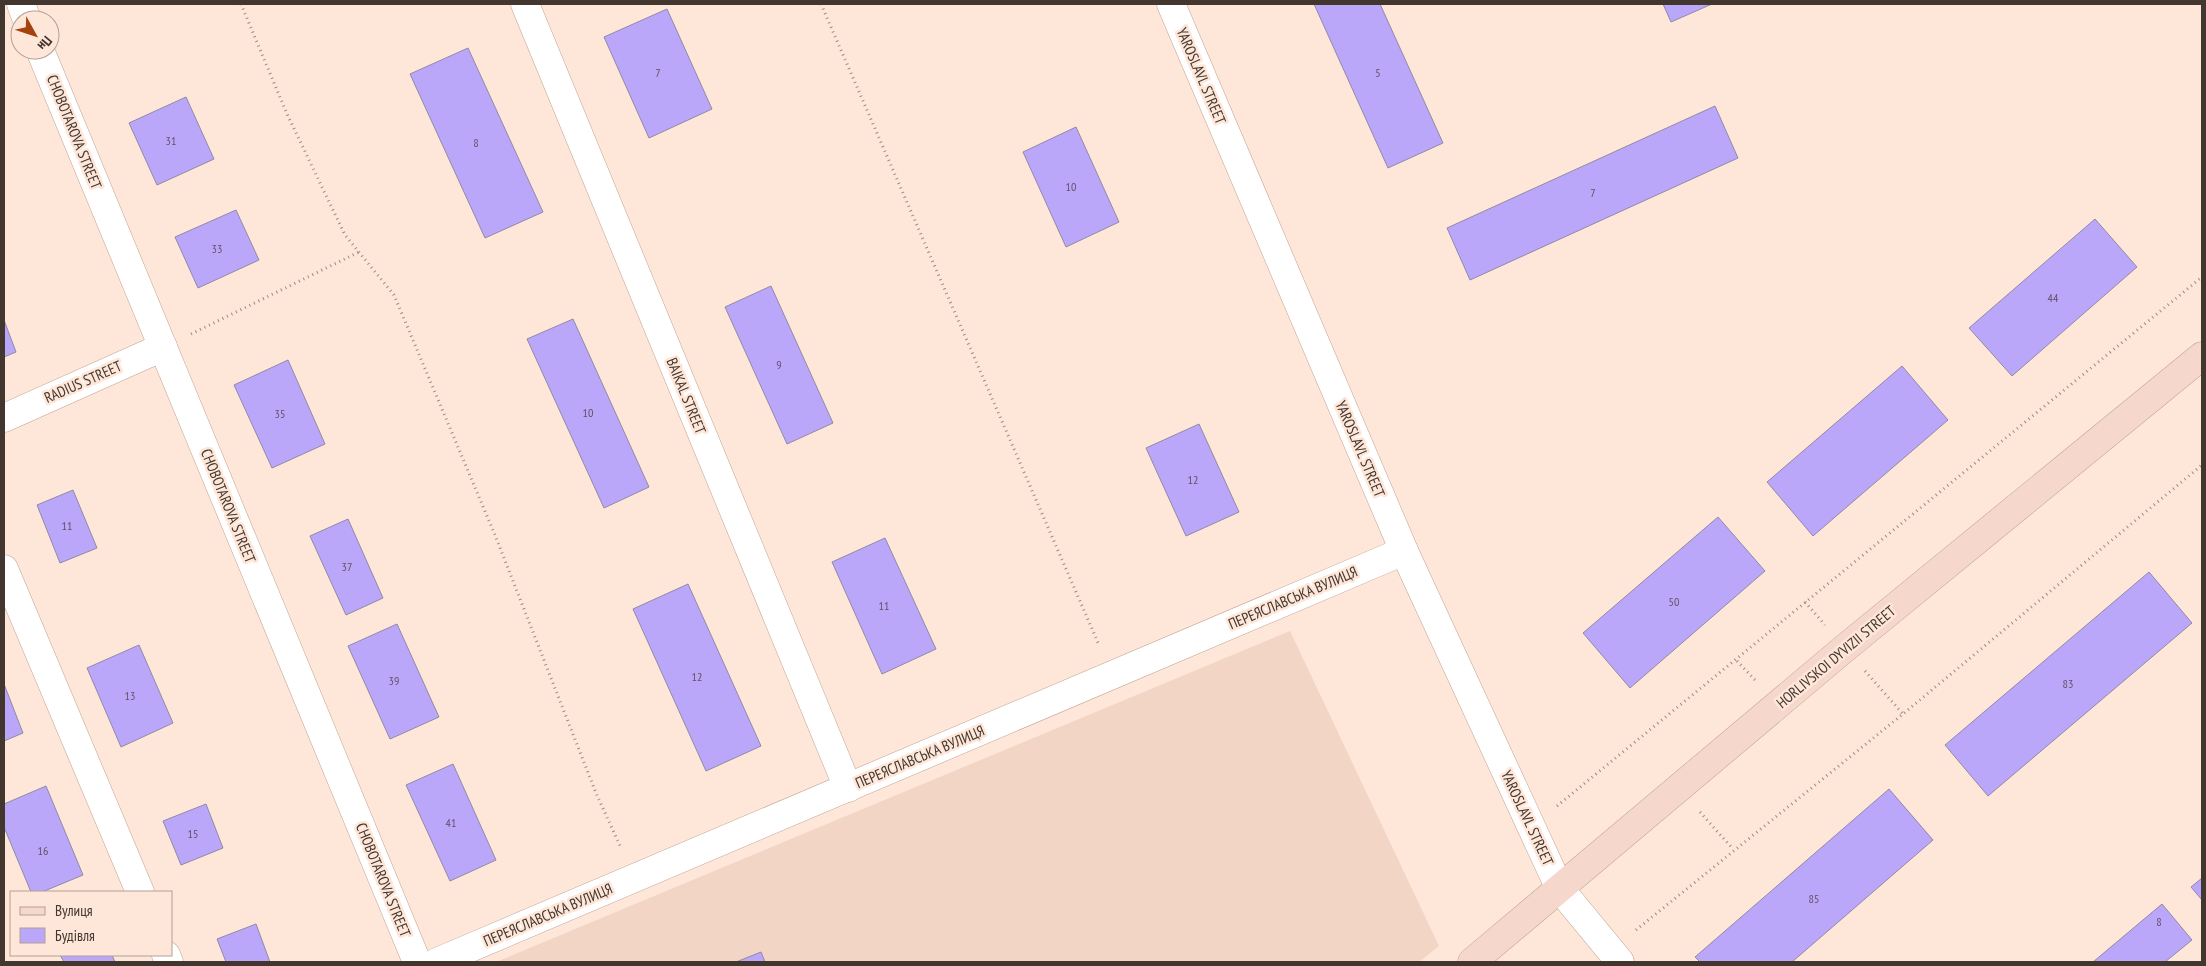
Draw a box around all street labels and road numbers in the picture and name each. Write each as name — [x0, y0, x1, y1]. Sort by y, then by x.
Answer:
street label: YAROSLAVL STREET — [1173, 25, 1230, 127]
street label: CHOBOTAROVA STREET — [43, 72, 106, 192]
street label: BAIKAL STREET — [663, 355, 710, 437]
street label: RADIUS STREET — [41, 356, 125, 407]
street label: YAROSLAVL STREET — [1332, 398, 1389, 500]
street label: CHOBOTAROVA STREET — [197, 446, 260, 566]
street label: ПЕРЕЯСЛАВСЬКА ВУЛИЦЯ — [1225, 562, 1360, 633]
street label: HORLIVSKOI DYVIZII STREET — [1772, 601, 1899, 712]
street label: ПЕРЕЯСЛАВСЬКА ВУЛИЦЯ — [852, 721, 987, 792]
street label: YAROSLAVL STREET — [1497, 767, 1558, 869]
street label: CHOBOTAROVA STREET — [352, 820, 415, 940]
street label: ПЕРЕЯСЛАВСЬКА ВУЛИЦЯ — [480, 879, 615, 950]

